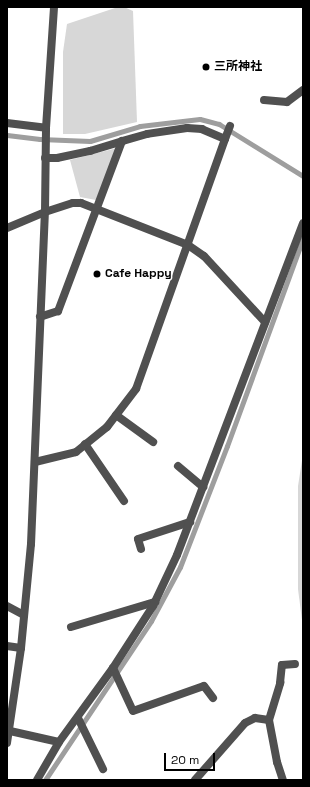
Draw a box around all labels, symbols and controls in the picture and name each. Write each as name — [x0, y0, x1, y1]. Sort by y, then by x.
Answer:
place label: 三所神社 — [214, 60, 262, 74]
marker: 三所神社 — [201, 62, 211, 72]
place label: Cafe Happy — [105, 267, 172, 281]
marker: Cafe Happy — [92, 269, 102, 279]
scale bar — [166, 745, 217, 771]
text: 20 m — [171, 752, 199, 768]

